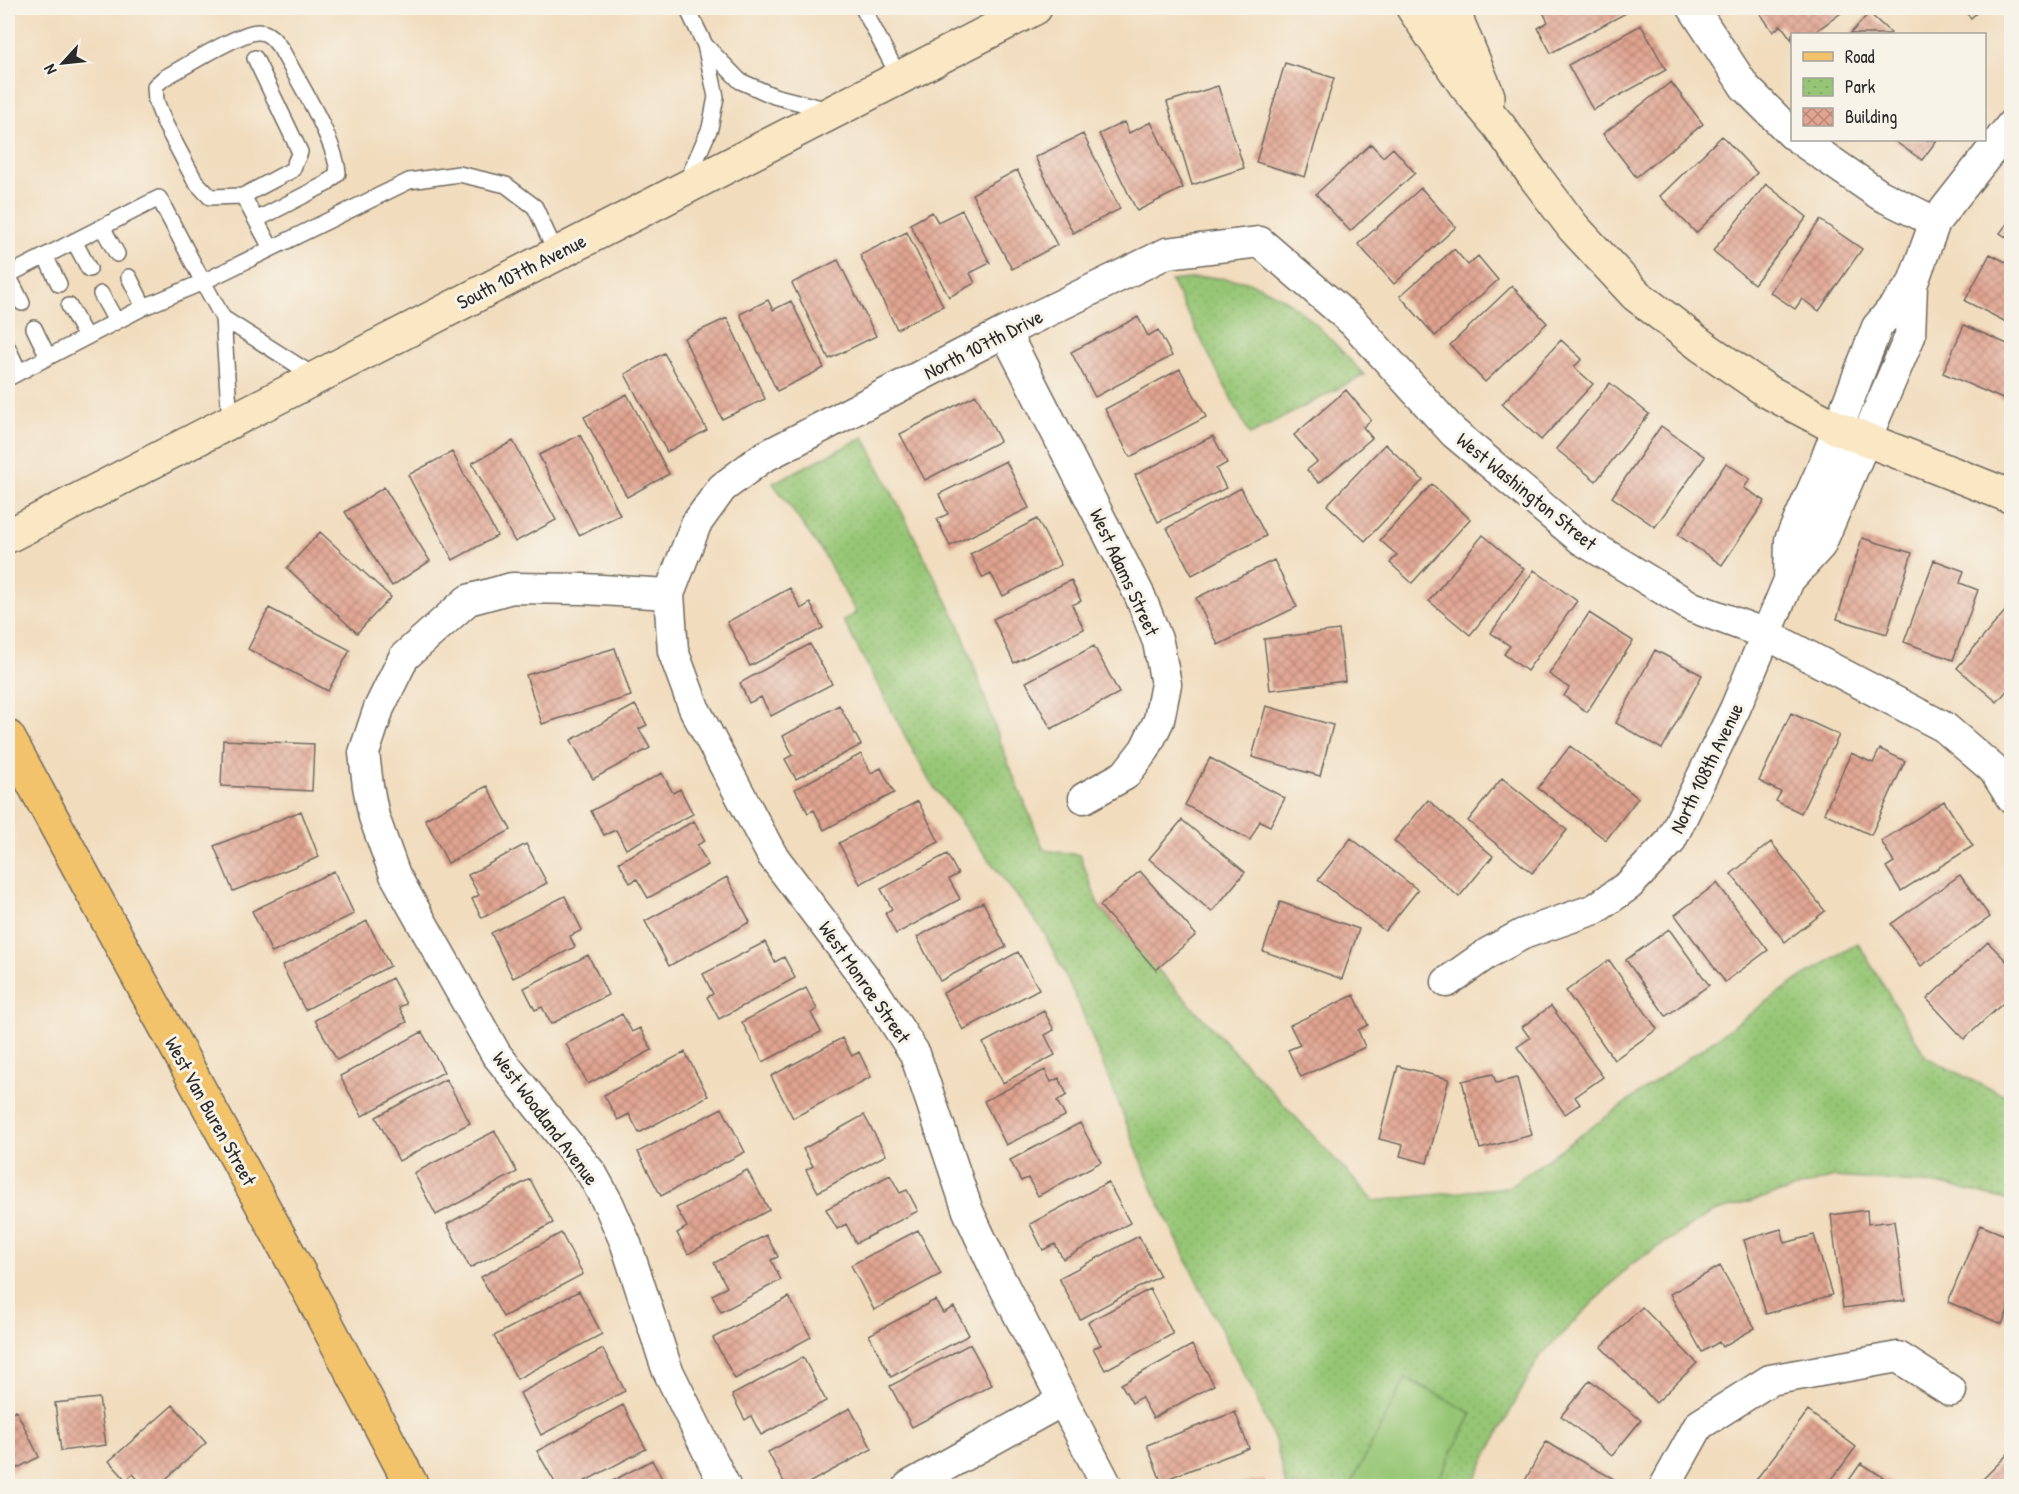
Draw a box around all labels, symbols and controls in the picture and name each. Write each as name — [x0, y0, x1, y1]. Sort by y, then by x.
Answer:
north arrow — [33, 33, 93, 93]
legend — [1791, 33, 1986, 141]
text: Road — [1845, 44, 1875, 69]
text: N — [38, 61, 61, 79]
text: Park — [1845, 74, 1876, 99]
text: Building — [1845, 104, 1897, 129]
street label: South 107th Avenue — [452, 227, 590, 315]
street label: North 107th Drive — [919, 302, 1047, 386]
street label: West Washington Street — [1451, 426, 1604, 557]
street label: West Adams Street — [1084, 504, 1167, 641]
street label: North 108th Avenue — [1663, 698, 1749, 838]
street label: West Monroe Street — [813, 916, 918, 1049]
street label: West Van Buren Street — [159, 1032, 264, 1191]
street label: West Woodland Avenue — [487, 1046, 605, 1190]

